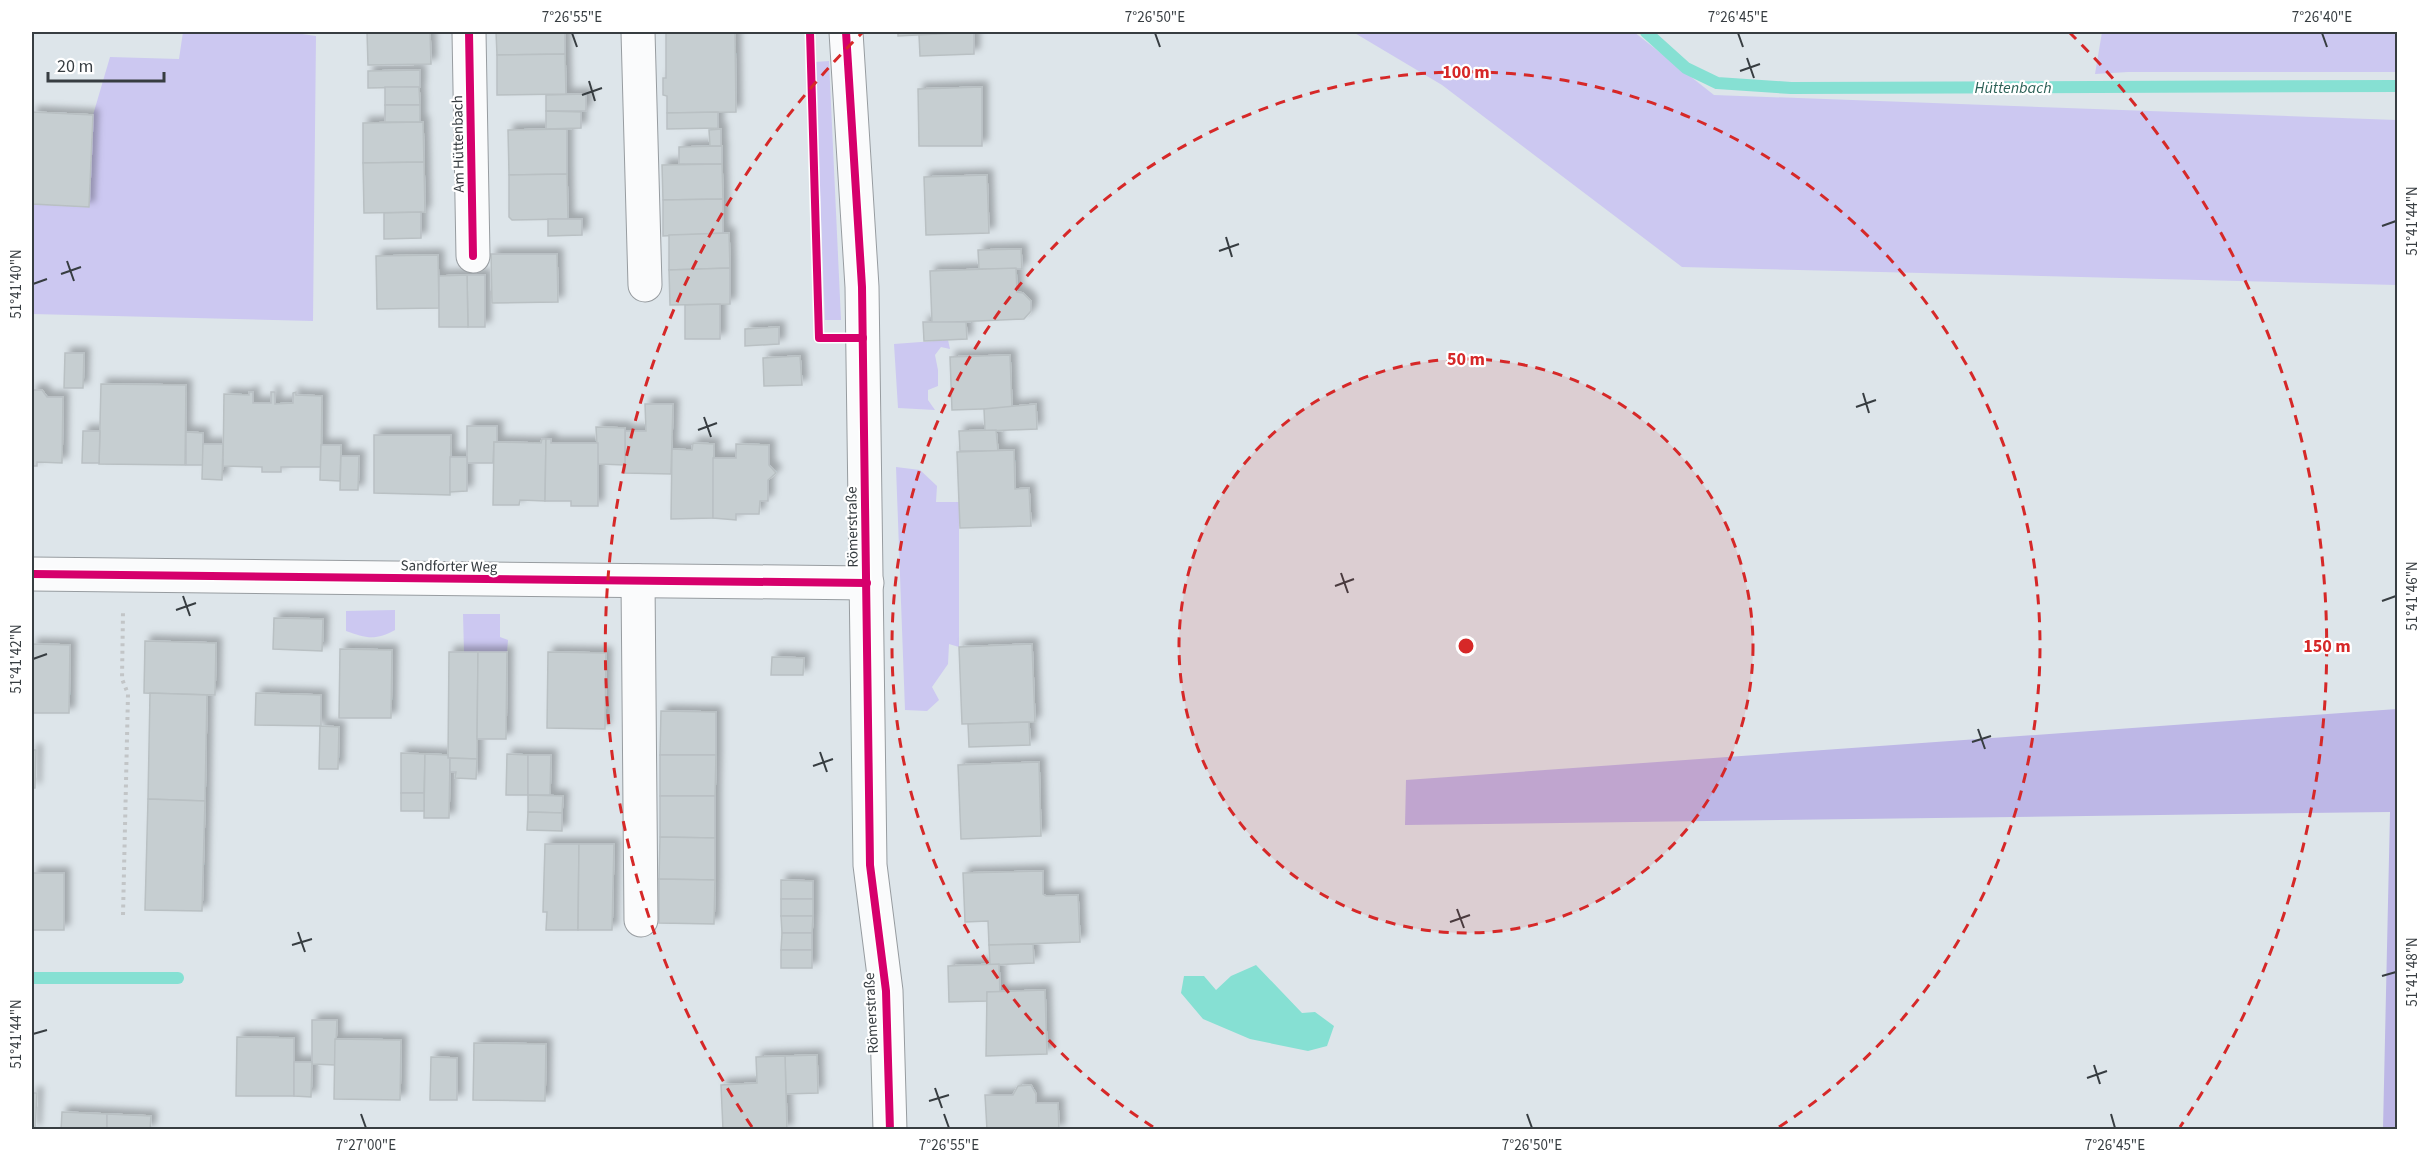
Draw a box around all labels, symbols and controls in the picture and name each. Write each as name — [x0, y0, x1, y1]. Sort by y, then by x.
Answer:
text: 7°26'55"E — [542, 7, 602, 28]
text: 7°26'50"E — [1125, 7, 1185, 28]
text: 7°26'45"E — [1708, 7, 1768, 28]
text: 7°26'40"E — [2292, 7, 2352, 28]
scale bar — [48, 45, 164, 83]
text: 20 m — [57, 54, 93, 79]
text: 100 m — [1442, 60, 1490, 85]
water label: Hüttenbach — [1974, 77, 2052, 99]
street label: Am Hüttenbach — [447, 95, 470, 193]
text: 51°41'44"N — [2402, 186, 2423, 256]
text: 51°41'40"N — [6, 249, 27, 319]
text: 50 m — [1447, 347, 1485, 372]
street label: Römerstraße — [841, 486, 864, 568]
street label: Sandforter Weg — [400, 555, 498, 578]
text: 51°41'46"N — [2402, 561, 2423, 631]
text: 51°41'42"N — [6, 624, 27, 694]
text: 150 m — [2303, 634, 2351, 659]
centre of rings — [1456, 636, 1476, 656]
text: 51°41'48"N — [2402, 937, 2423, 1007]
street label: Römerstraße — [859, 972, 884, 1054]
text: 51°41'44"N — [6, 999, 27, 1069]
text: 7°27'00"E — [336, 1135, 396, 1156]
text: 7°26'55"E — [919, 1135, 979, 1156]
text: 7°26'50"E — [1502, 1135, 1562, 1156]
text: 7°26'45"E — [2085, 1135, 2145, 1156]

